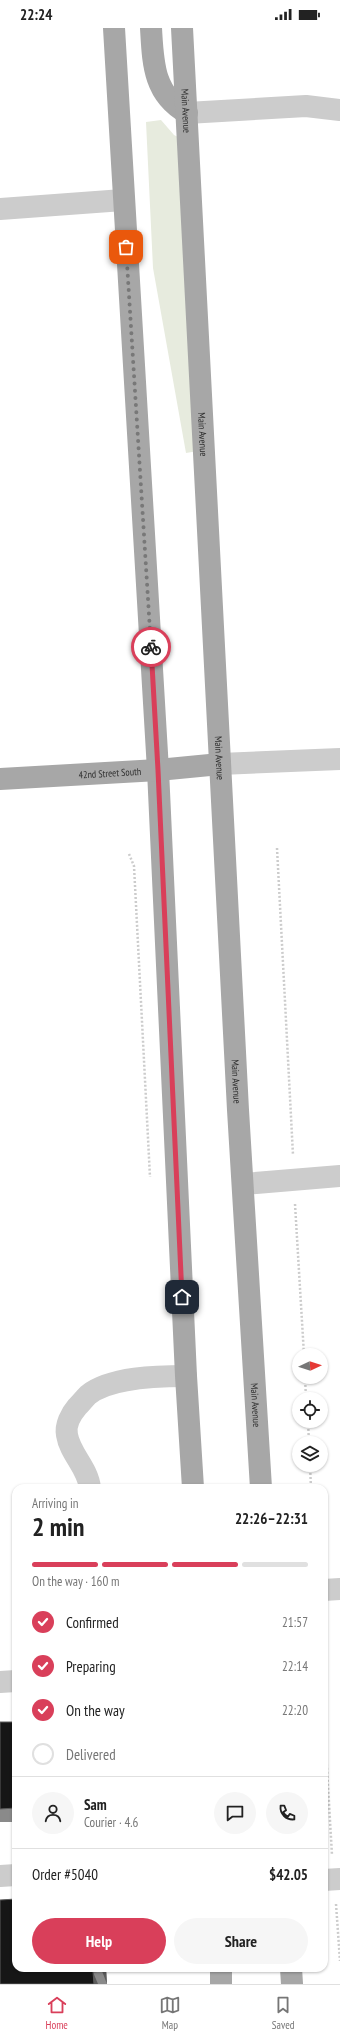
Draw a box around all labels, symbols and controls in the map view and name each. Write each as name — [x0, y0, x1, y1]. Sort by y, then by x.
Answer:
text: 22:24 — [20, 5, 52, 24]
street label: Main Avenue — [179, 89, 194, 133]
pin — [109, 230, 143, 264]
icon: bag — [115, 236, 137, 258]
street label: Main Avenue — [195, 412, 211, 457]
courier — [131, 627, 171, 667]
icon: bike — [140, 636, 162, 658]
street label: Main Avenue — [212, 736, 227, 780]
street label: 42nd Street South — [78, 764, 142, 781]
street label: Main Avenue — [229, 1059, 244, 1104]
pin — [165, 1280, 199, 1314]
icon: home — [171, 1286, 193, 1308]
north arrow — [292, 1348, 328, 1384]
map controls — [292, 1348, 328, 1472]
street label: Main Avenue — [248, 1383, 264, 1427]
button: locate — [292, 1392, 328, 1428]
button: layers — [292, 1436, 328, 1472]
text: Arriving in — [32, 1495, 79, 1512]
text: 22:26–22:31 — [235, 1509, 308, 1528]
text: 2 min — [32, 1510, 85, 1543]
text: On the way · 160 m — [32, 1573, 119, 1590]
icon: check — [32, 1611, 54, 1633]
text: Confirmed — [66, 1613, 119, 1632]
text: 21:57 — [282, 1614, 308, 1631]
icon: check — [32, 1655, 54, 1677]
text: Preparing — [66, 1657, 116, 1676]
text: 22:14 — [282, 1658, 308, 1675]
icon: check — [32, 1699, 54, 1721]
text: On the way — [66, 1701, 125, 1720]
text: 22:20 — [282, 1702, 308, 1719]
text: Delivered — [66, 1745, 116, 1764]
button: person — [32, 1792, 74, 1834]
button: chat — [214, 1792, 256, 1834]
button: phone — [266, 1792, 308, 1834]
text: Sam — [84, 1795, 107, 1814]
text: Courier · 4.6 — [84, 1814, 138, 1831]
text: Order #5040 — [32, 1865, 98, 1884]
text: $42.05 — [269, 1865, 308, 1884]
button: Help — [32, 1918, 166, 1964]
button: Share — [174, 1918, 308, 1964]
tab: Home — [45, 1994, 68, 2032]
tab: Map — [159, 1994, 181, 2032]
tab: Saved — [272, 1994, 295, 2032]

